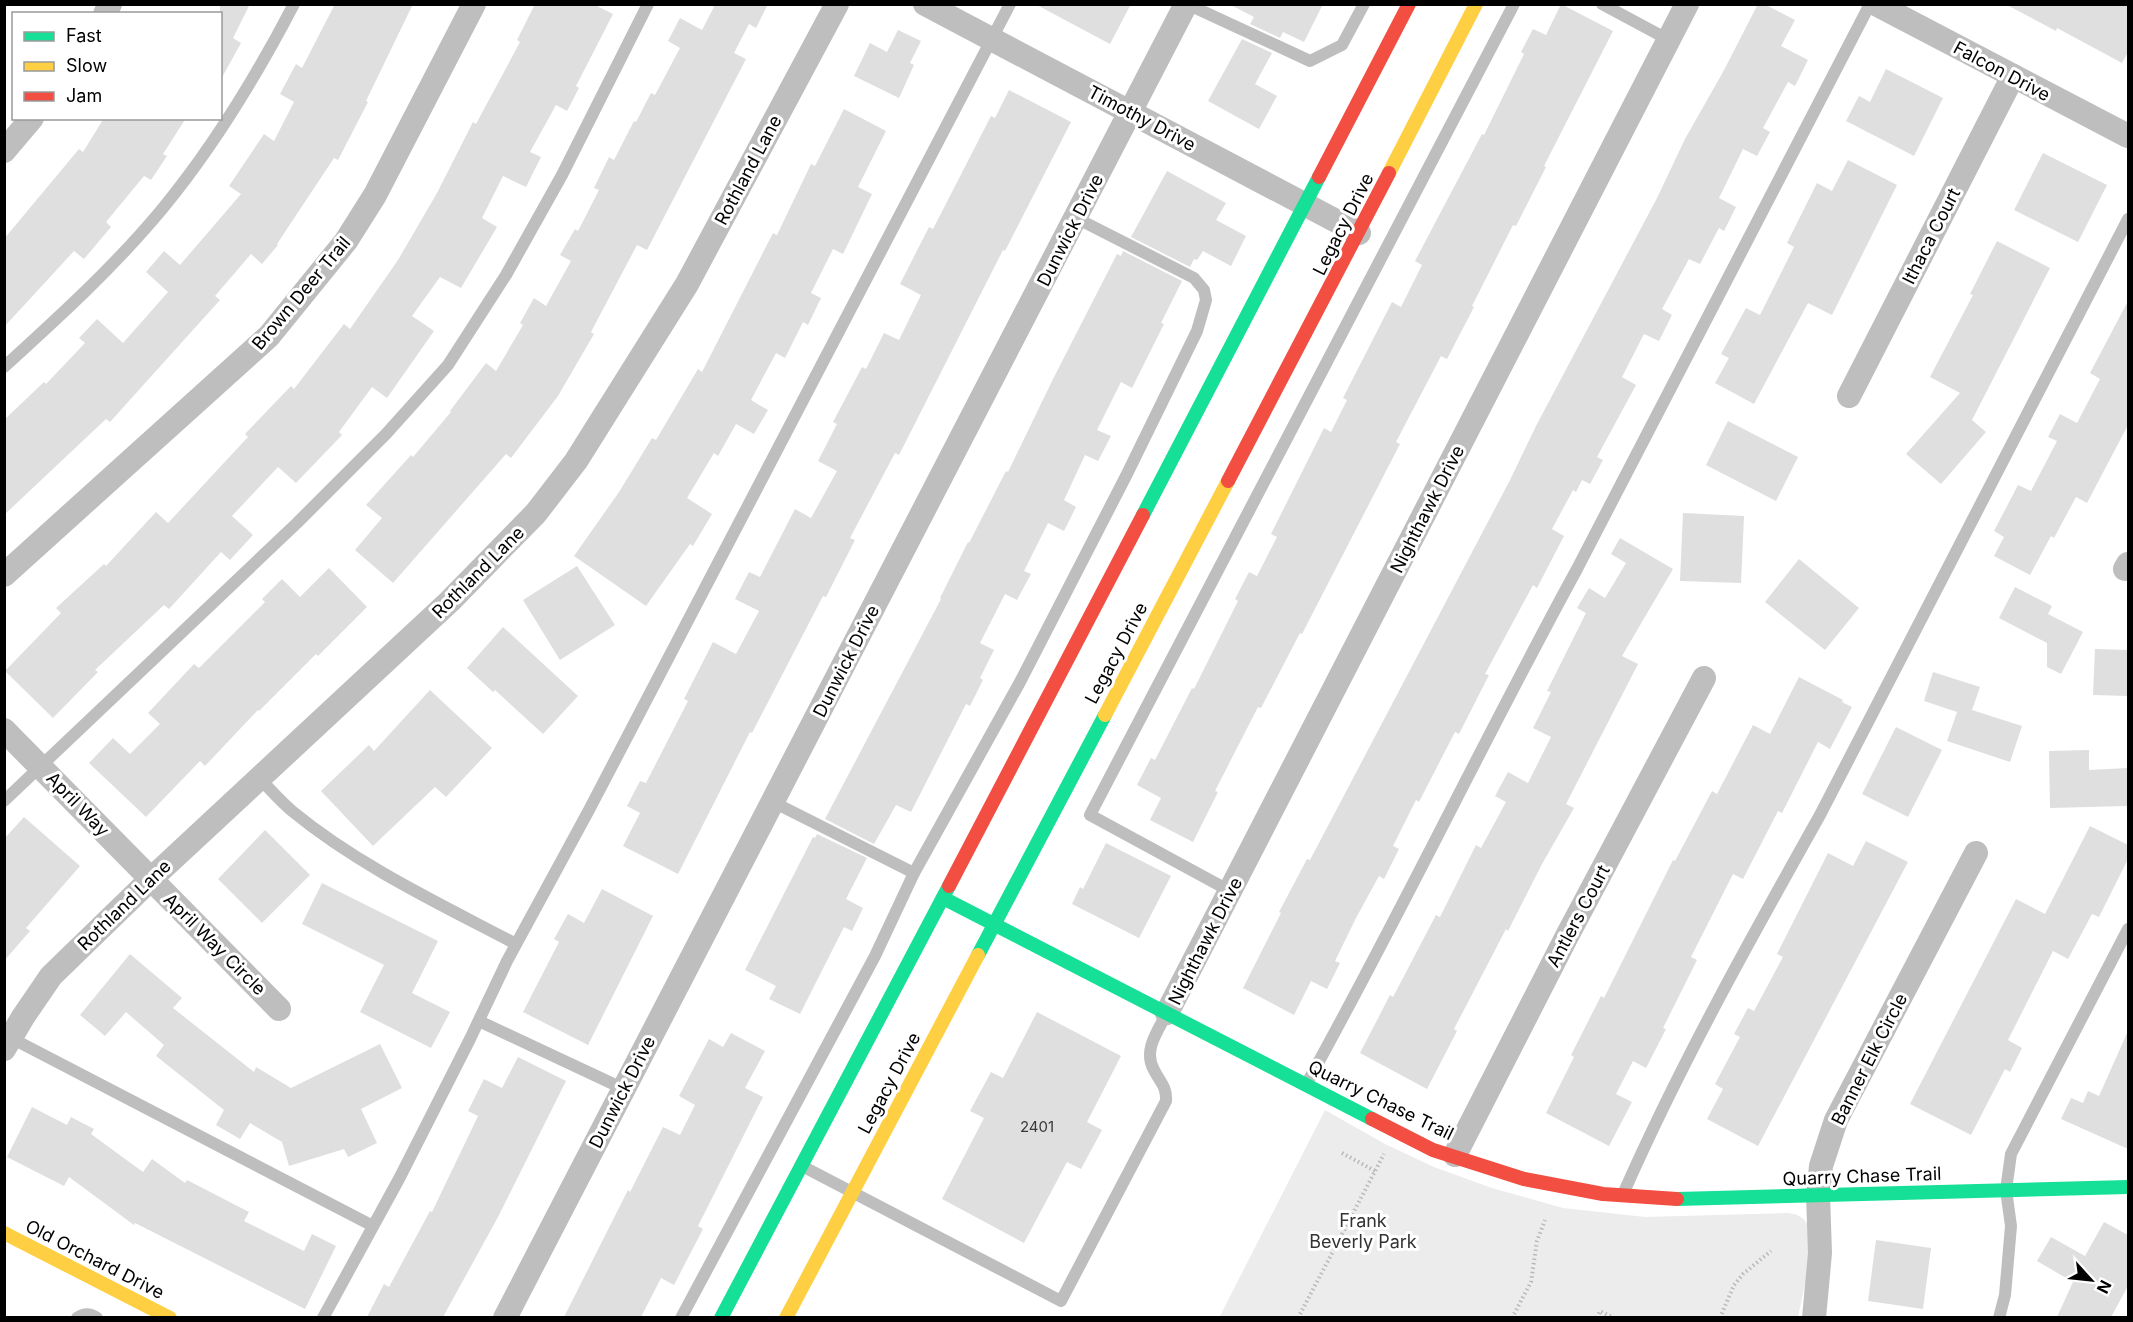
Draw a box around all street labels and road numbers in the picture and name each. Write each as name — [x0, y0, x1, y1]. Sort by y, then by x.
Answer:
street label: Falcon Drive — [1950, 37, 2054, 105]
street label: Timothy Drive — [1085, 81, 1199, 155]
street label: Rothland Lane — [710, 112, 786, 228]
street label: Dunwick Drive — [1033, 170, 1107, 290]
street label: Legacy Drive — [1308, 170, 1378, 278]
street label: Ithaca Court — [1898, 184, 1964, 288]
street label: Brown Deer Trail — [248, 232, 354, 354]
street label: Nighthawk Drive — [1386, 442, 1468, 576]
street label: Rothland Lane — [428, 522, 528, 622]
street label: Legacy Drive — [1081, 599, 1151, 707]
street label: Dunwick Drive — [809, 601, 883, 721]
street label: April Way — [42, 768, 114, 840]
street label: Rothland Lane — [73, 855, 175, 955]
street label: Antlers Court — [1542, 861, 1614, 971]
street label: Nighthawk Drive — [1164, 874, 1246, 1008]
street label: April Way Circle — [160, 889, 270, 999]
street label: Banner Elk Circle — [1827, 990, 1911, 1128]
street label: Legacy Drive — [854, 1029, 924, 1137]
street label: Dunwick Drive — [585, 1032, 659, 1152]
street label: Quarry Chase Trail — [1305, 1056, 1457, 1144]
street label: Quarry Chase Trail — [1782, 1163, 1942, 1189]
street label: Old Orchard Drive — [22, 1215, 168, 1303]

